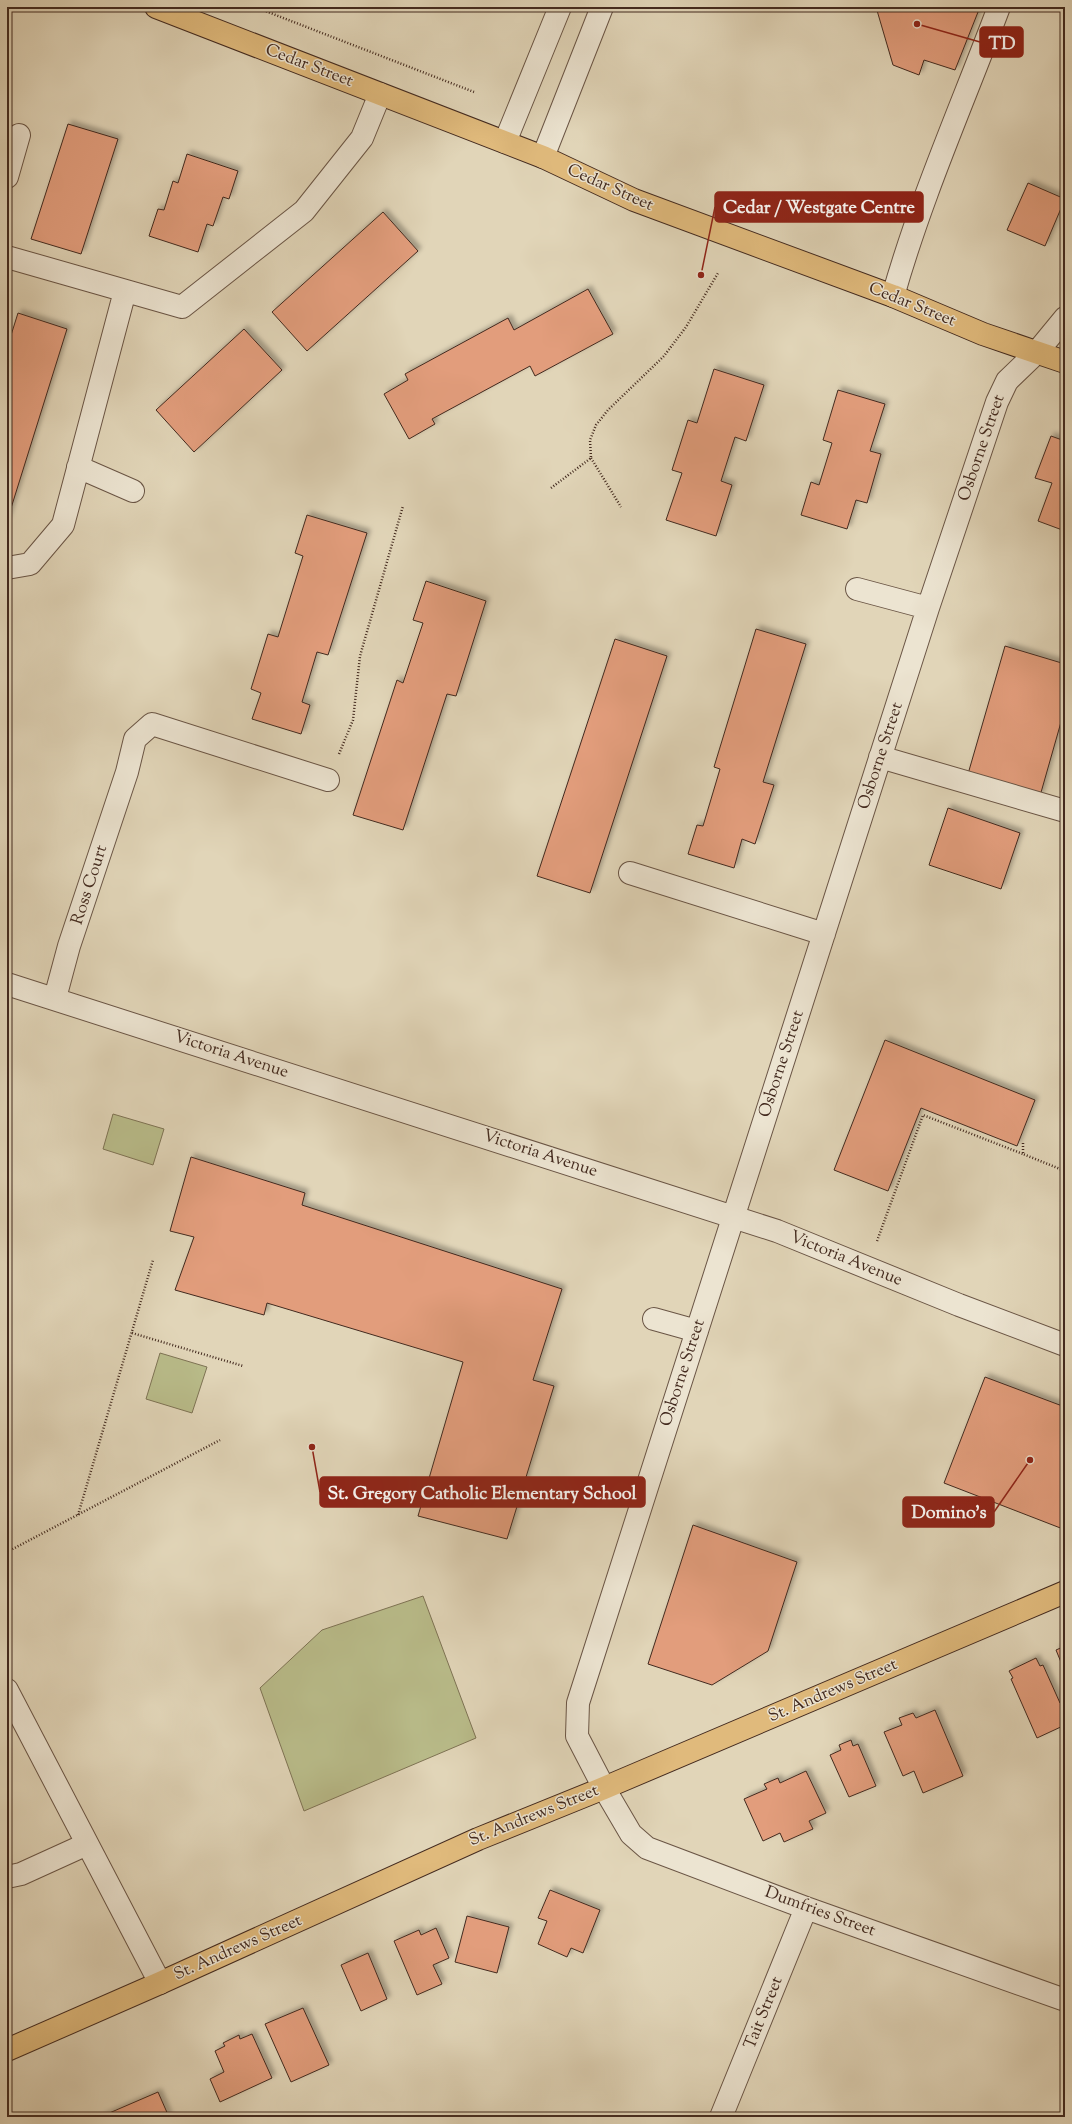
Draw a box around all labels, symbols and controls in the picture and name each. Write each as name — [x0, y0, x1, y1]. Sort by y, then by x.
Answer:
callout: TD — [980, 27, 1023, 57]
text: TD — [989, 32, 1015, 58]
street label: Cedar Street — [262, 38, 357, 94]
street label: Cedar Street — [563, 158, 657, 218]
callout: Cedar / Westgate Centre — [715, 192, 923, 222]
text: Cedar / Westgate Centre — [723, 196, 916, 222]
street label: Cedar Street — [865, 277, 959, 333]
street label: Osborne Street — [953, 391, 1012, 505]
street label: Osborne Street — [852, 699, 910, 813]
street label: Ross Court — [66, 842, 114, 928]
street label: Osborne Street — [753, 1007, 811, 1121]
street label: Victoria Avenue — [170, 1025, 292, 1085]
street label: Victoria Avenue — [479, 1124, 601, 1184]
street label: Victoria Avenue — [786, 1225, 906, 1293]
street label: Osborne Street — [654, 1316, 712, 1430]
callout: St. Gregory Catholic Elementary School — [320, 1477, 645, 1507]
text: St. Gregory Catholic Elementary School — [327, 1482, 638, 1508]
callout: Domino's — [903, 1497, 994, 1527]
text: Domino's — [911, 1501, 987, 1527]
street label: St. Andrews Street — [765, 1653, 901, 1729]
street label: St. Andrews Street — [466, 1779, 603, 1853]
street label: Dumfries Street — [761, 1881, 879, 1943]
street label: St. Andrews Street — [170, 1909, 306, 1987]
street label: Tait Street — [739, 1973, 789, 2053]

